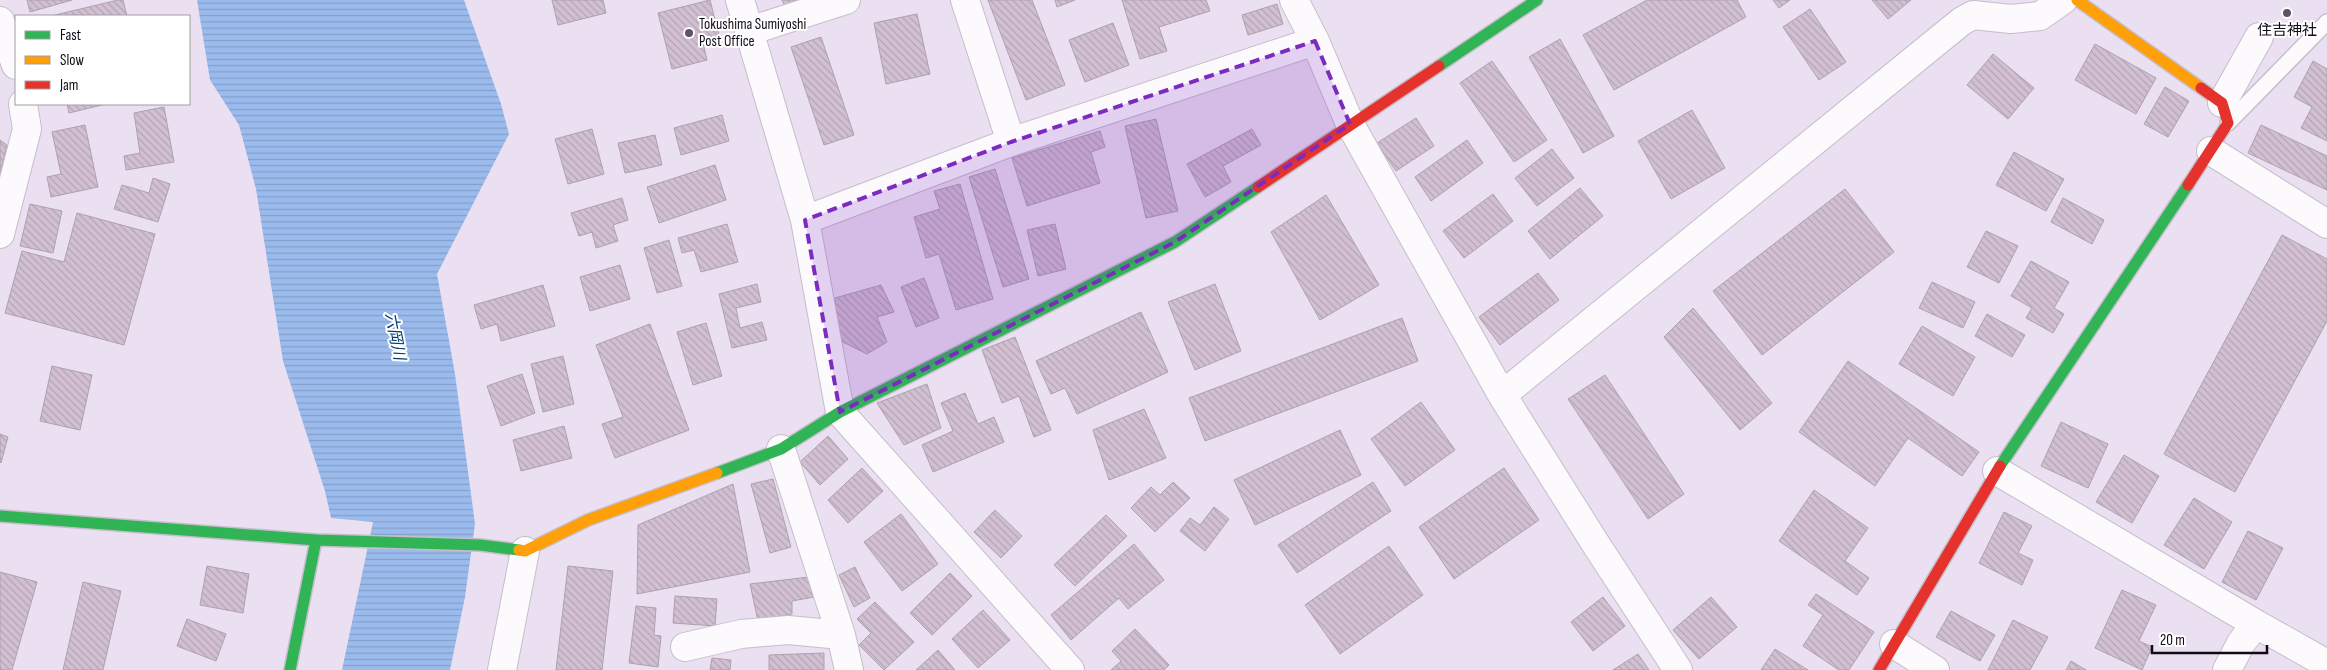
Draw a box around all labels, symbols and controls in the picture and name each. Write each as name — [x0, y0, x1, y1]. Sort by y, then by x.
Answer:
marker: 住吉神社 — [2281, 7, 2293, 19]
legend — [15, 15, 190, 105]
place label: Tokushima Sumiyoshi Post Office — [699, 15, 807, 51]
place label: 住吉神社 — [2257, 21, 2317, 40]
text: Fast — [60, 26, 82, 45]
marker: Tokushima Sumiyoshi Post Office — [683, 27, 695, 39]
text: Slow — [60, 51, 84, 70]
text: Jam — [59, 76, 78, 95]
water label: 六岡川 — [381, 311, 409, 364]
scale bar — [2152, 622, 2267, 654]
text: 20 m — [2160, 631, 2185, 650]

